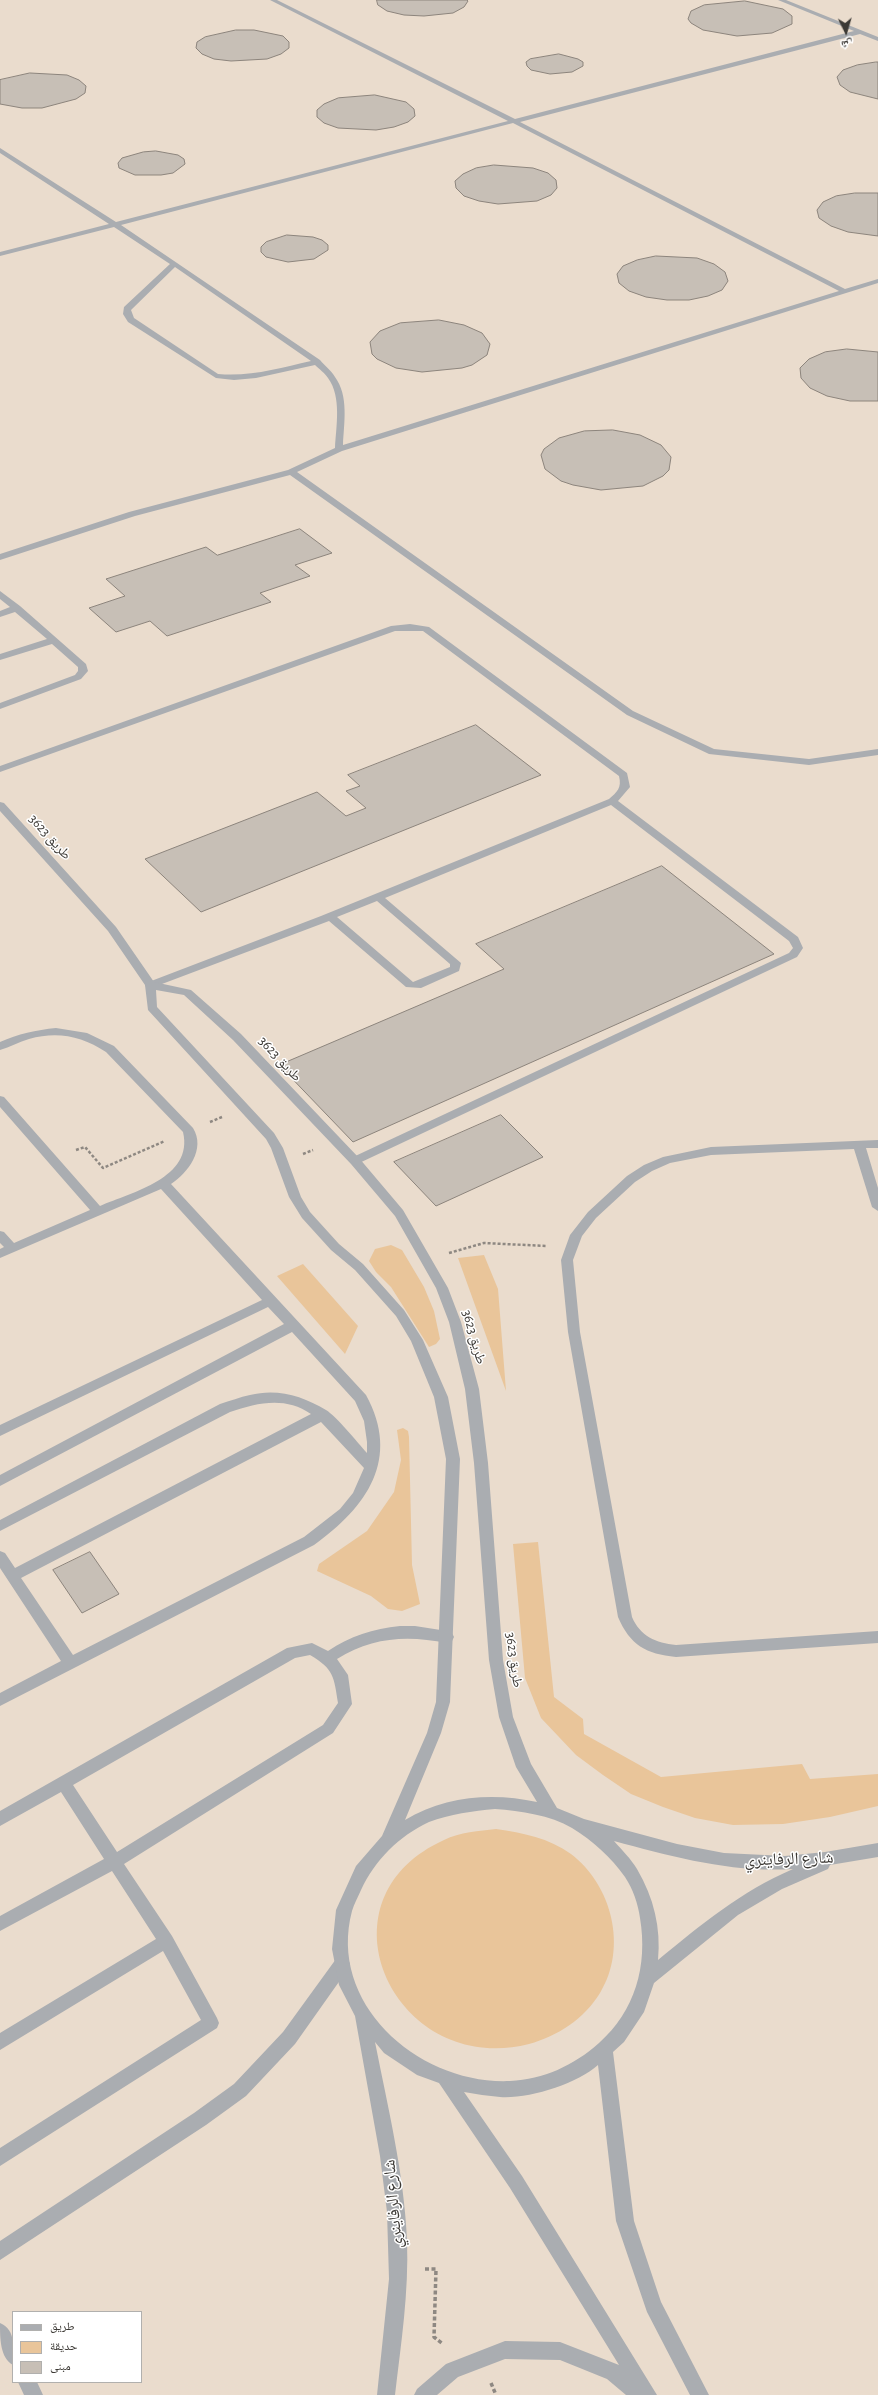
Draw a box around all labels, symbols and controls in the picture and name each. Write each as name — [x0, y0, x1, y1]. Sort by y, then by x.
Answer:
north arrow — [826, 12, 866, 52]
text: ش — [841, 38, 853, 50]
street label: طريق 3623 — [25, 811, 75, 863]
street label: طريق 3623 — [255, 1033, 305, 1085]
street label: طريق 3623 — [458, 1308, 490, 1366]
street label: طريق 3623 — [502, 1631, 526, 1689]
street label: شارع الرفاينري — [744, 1847, 834, 1871]
street label: شارع الرفاينري — [379, 2159, 407, 2249]
legend — [12, 2311, 142, 2383]
text: طريق — [50, 2320, 75, 2332]
text: حديقة — [50, 2340, 78, 2352]
text: مبنى — [50, 2360, 71, 2372]

